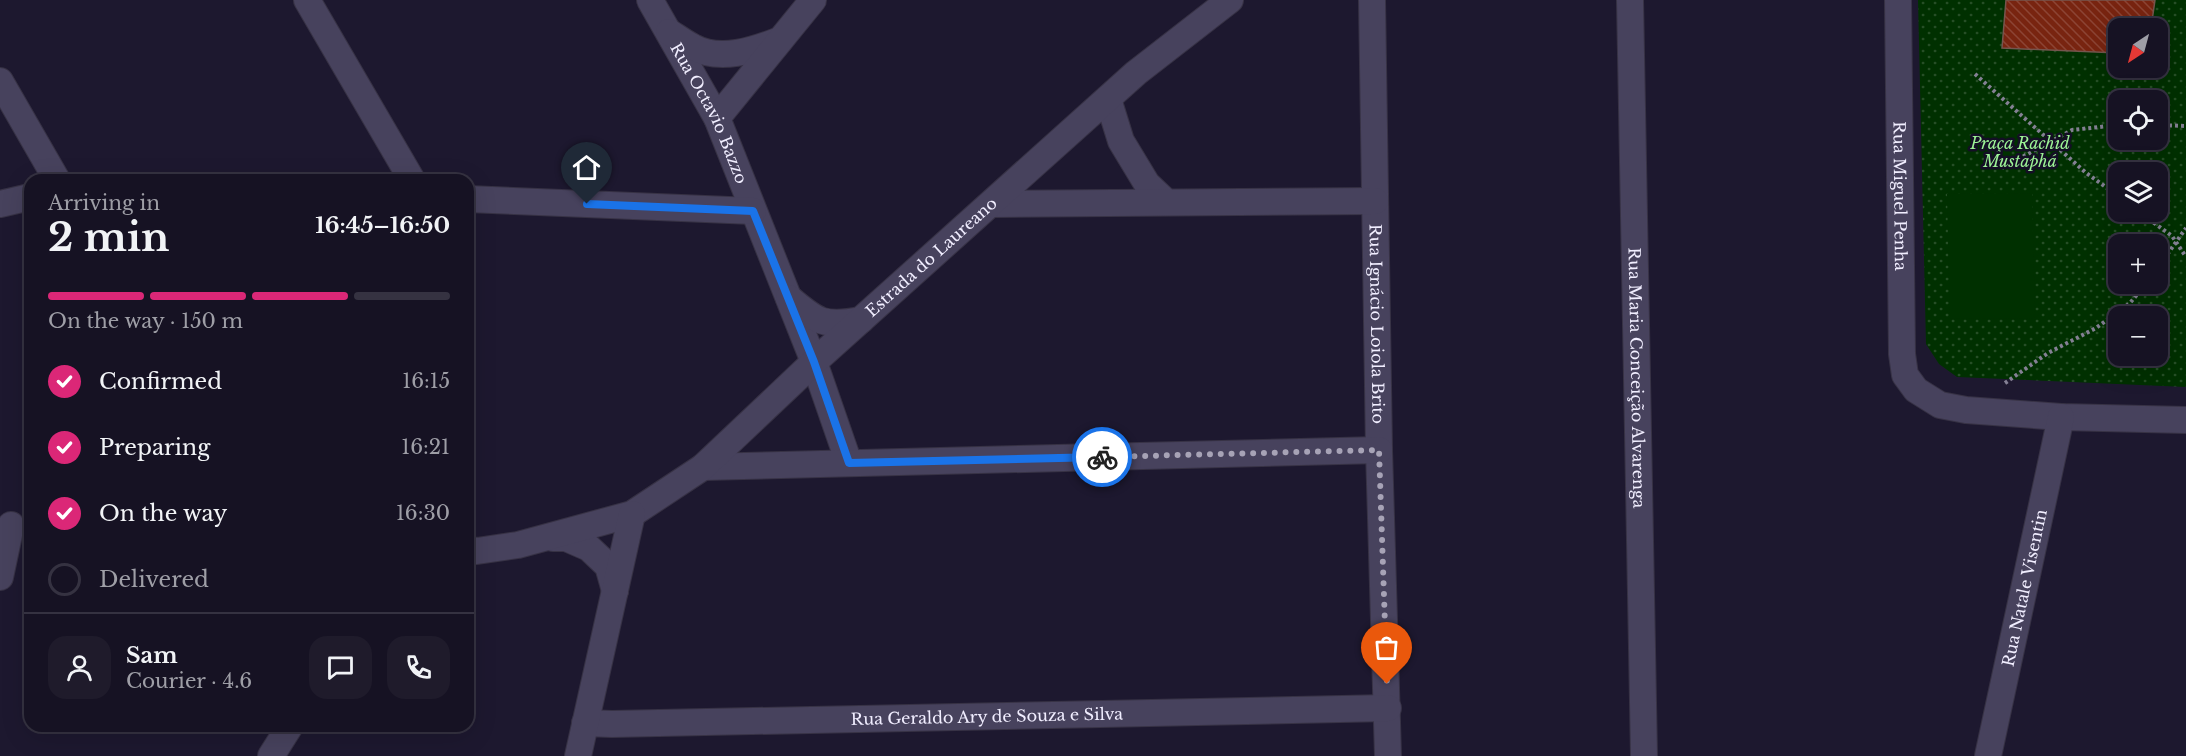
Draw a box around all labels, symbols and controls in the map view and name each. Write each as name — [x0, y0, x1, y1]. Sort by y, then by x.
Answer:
north arrow — [2108, 18, 2168, 78]
map controls — [2108, 18, 2168, 366]
street label: Rua Octavio Bazzo — [666, 39, 752, 186]
button: locate — [2108, 90, 2168, 150]
street label: Rua Miguel Penha — [1889, 121, 1911, 271]
park label: Praça Rachid Mustaphá — [1969, 133, 2070, 171]
pin — [561, 142, 612, 204]
icon: home — [570, 151, 603, 184]
button: layers — [2108, 162, 2168, 222]
text: Arriving in — [48, 191, 160, 215]
street label: Estrada do Laureano — [861, 193, 1001, 321]
text: 16:45–16:50 — [315, 212, 450, 239]
text: 2 min — [48, 213, 169, 262]
street label: Rua Ignácio Loiola Brito — [1365, 224, 1389, 424]
button: + — [2108, 234, 2168, 294]
street label: Rua Maria Conceição Alvarenga — [1625, 247, 1649, 509]
button: − — [2108, 306, 2168, 366]
text: On the way · 150 m — [48, 309, 243, 333]
icon: check — [48, 365, 81, 398]
text: Confirmed — [99, 368, 222, 395]
text: 16:15 — [402, 369, 450, 393]
courier — [1072, 427, 1132, 487]
icon: check — [48, 431, 81, 464]
text: Preparing — [99, 434, 210, 461]
text: 16:21 — [401, 435, 450, 459]
icon: bike — [1086, 441, 1119, 474]
icon: check — [48, 497, 81, 530]
text: On the way — [99, 500, 227, 527]
text: 16:30 — [396, 501, 450, 525]
street label: Rua Natale Visentin — [1998, 507, 2051, 668]
text: Delivered — [99, 566, 209, 593]
pin — [1361, 622, 1412, 684]
icon: bag — [1370, 631, 1403, 664]
button: person — [48, 636, 111, 699]
button: chat — [309, 636, 372, 699]
button: phone — [387, 636, 450, 699]
text: Sam — [126, 642, 178, 669]
text: Courier · 4.6 — [126, 669, 252, 693]
street label: Rua Geraldo Ary de Souza e Silva — [850, 703, 1123, 729]

